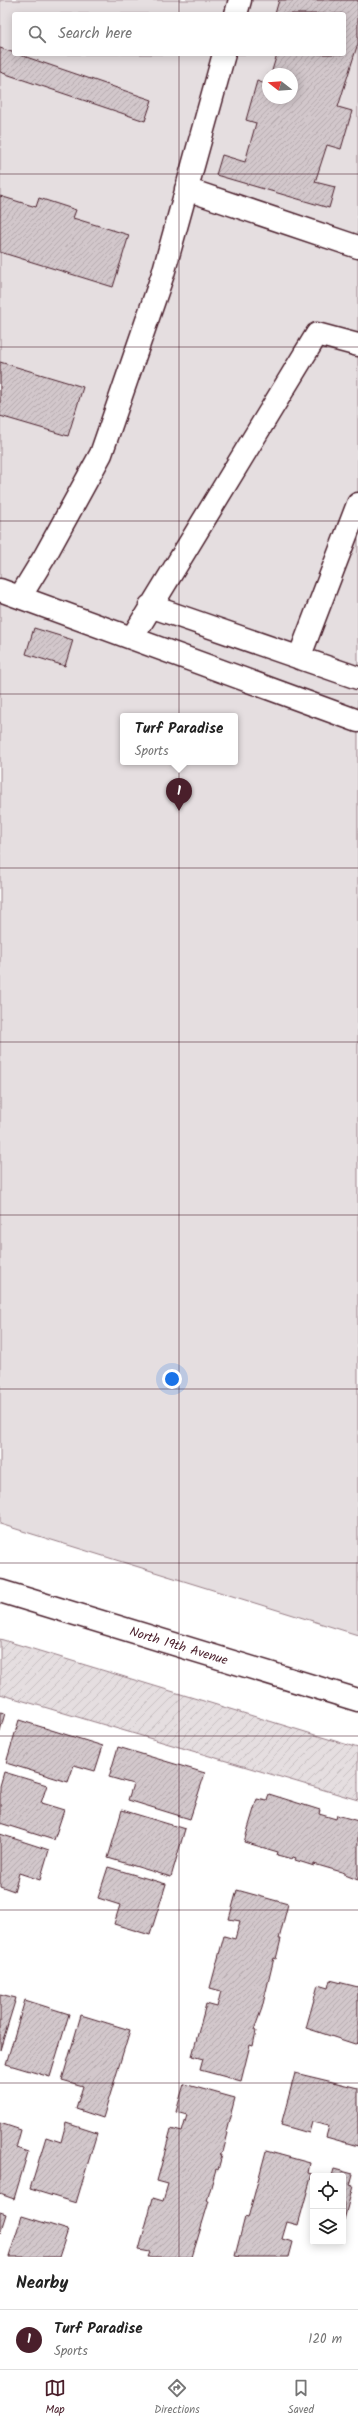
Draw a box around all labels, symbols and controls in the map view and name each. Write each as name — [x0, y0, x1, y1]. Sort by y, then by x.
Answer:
search box — [12, 12, 346, 56]
text: Search here — [58, 22, 132, 46]
icon: search — [26, 23, 48, 45]
north arrow — [262, 68, 298, 104]
popup — [120, 713, 238, 765]
text: Turf Paradise — [135, 717, 223, 741]
text: Sports — [135, 741, 169, 762]
pin: 1 — [166, 778, 192, 811]
your location — [162, 1369, 182, 1389]
street label: North 19th Avenue — [127, 1621, 231, 1671]
map controls — [310, 2173, 346, 2245]
button: locate — [310, 2173, 346, 2209]
button: layers — [310, 2209, 346, 2245]
text: Nearby — [16, 2270, 68, 2297]
text: Turf Paradise — [54, 2317, 142, 2341]
text: 1 — [27, 2329, 31, 2350]
text: 120 m — [308, 2329, 342, 2350]
text: Sports — [54, 2341, 88, 2362]
tab: Map — [44, 2377, 66, 2419]
tab: Directions — [154, 2377, 200, 2419]
tab: Saved — [288, 2377, 314, 2419]

